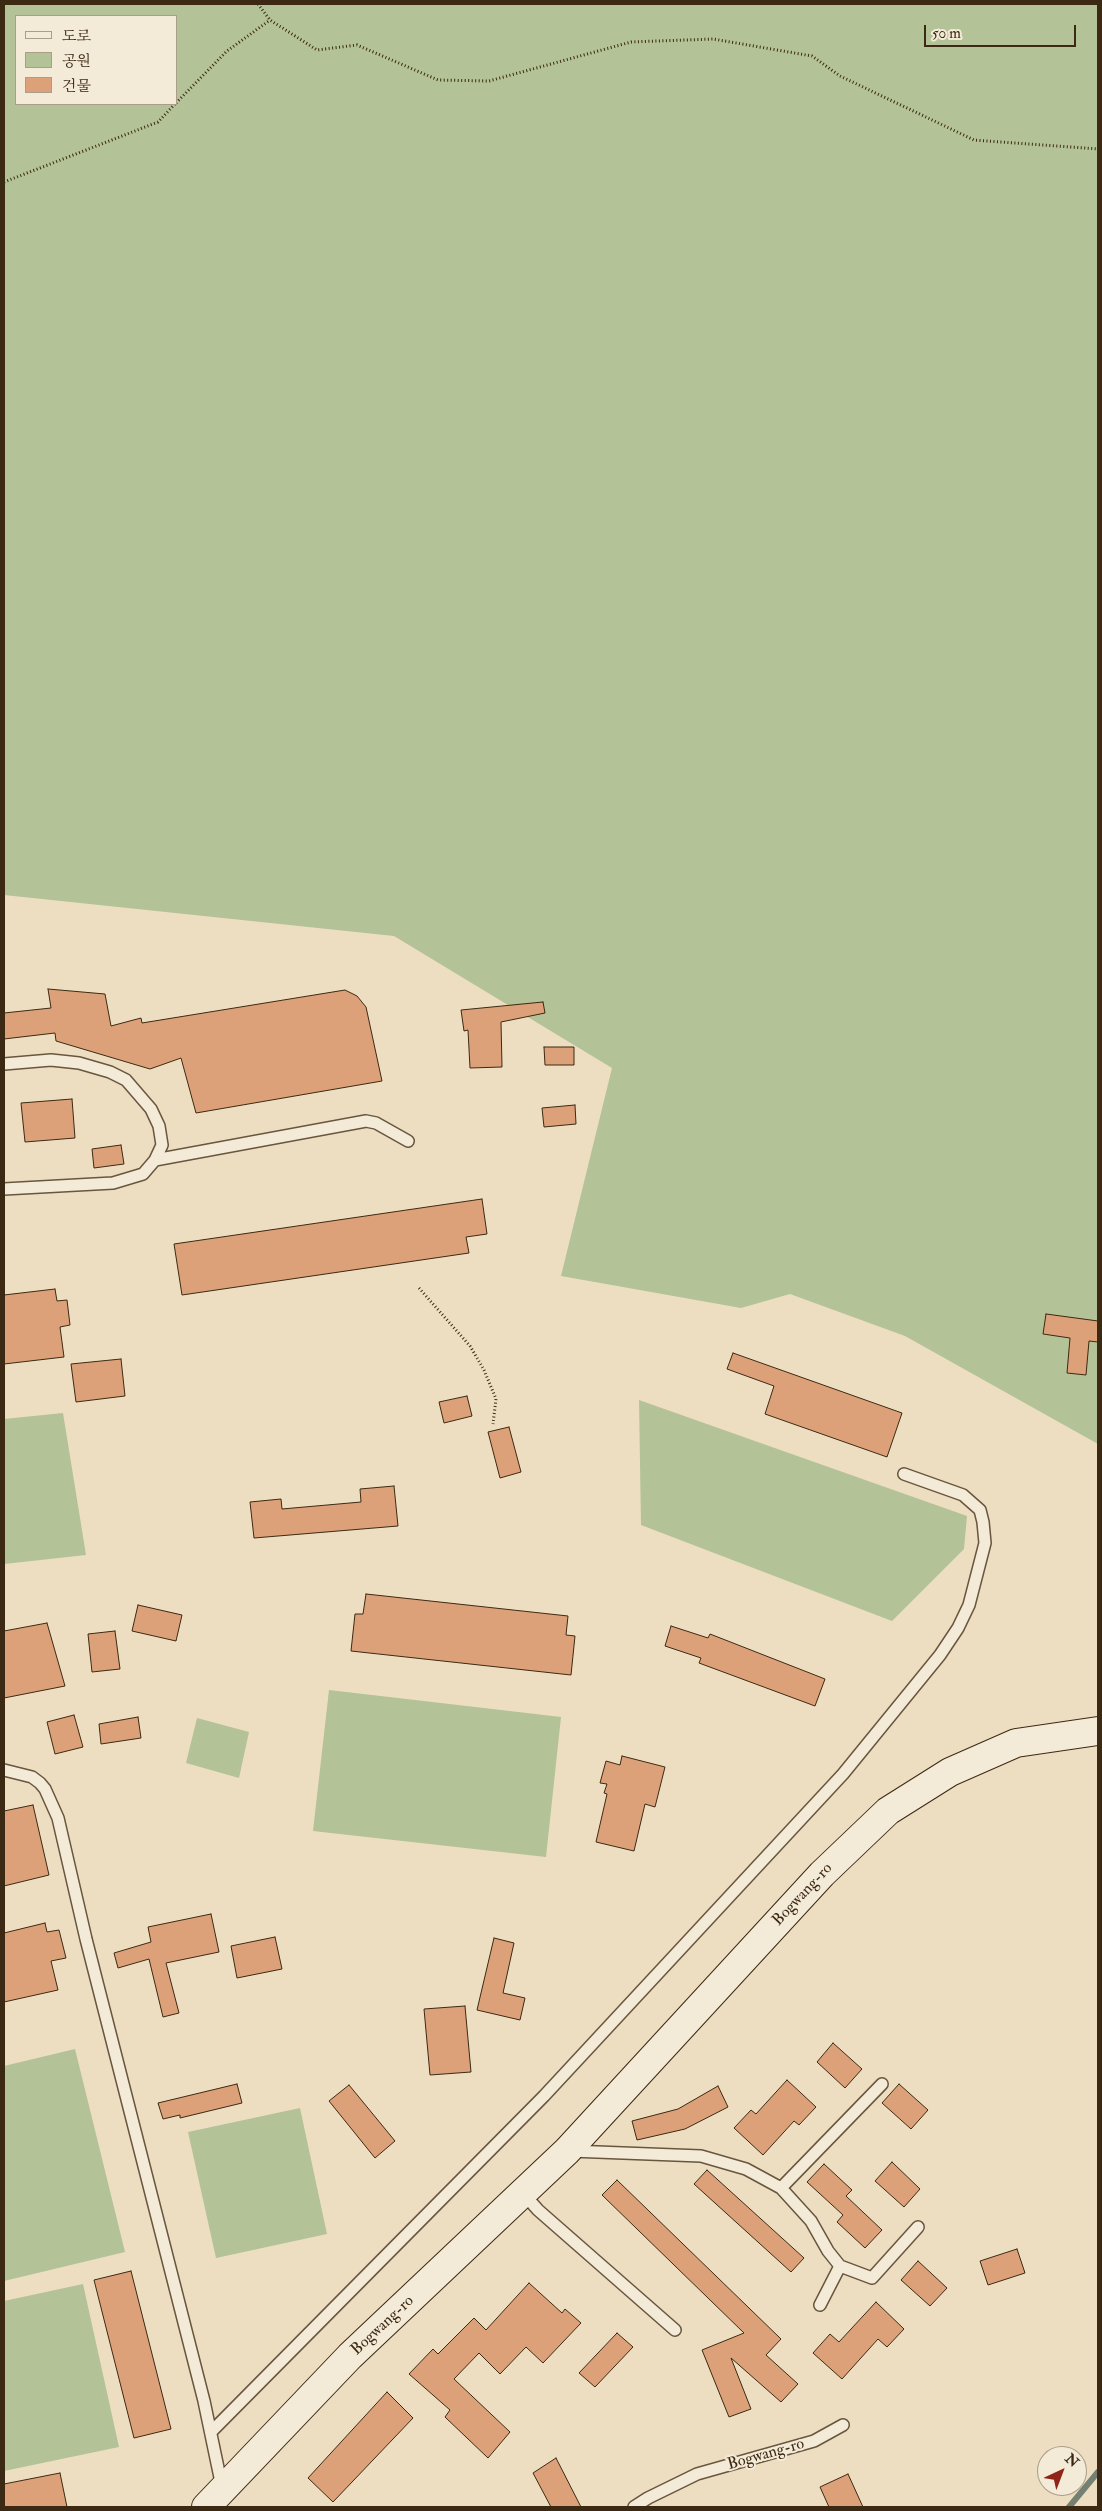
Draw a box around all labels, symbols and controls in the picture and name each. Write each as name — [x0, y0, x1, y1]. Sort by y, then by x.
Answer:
legend — [15, 15, 178, 105]
scale bar — [927, 15, 1080, 47]
text: 50 m — [932, 24, 961, 43]
text: 도로 — [62, 27, 91, 46]
text: 공원 — [62, 52, 91, 71]
text: 건물 — [62, 77, 91, 96]
street label: Bogwang-ro — [769, 1860, 837, 1930]
street label: Bogwang-ro — [348, 2292, 418, 2360]
street label: Bogwang-ro — [725, 2435, 807, 2475]
north arrow — [1037, 2446, 1087, 2496]
text: N — [1061, 2450, 1082, 2471]

